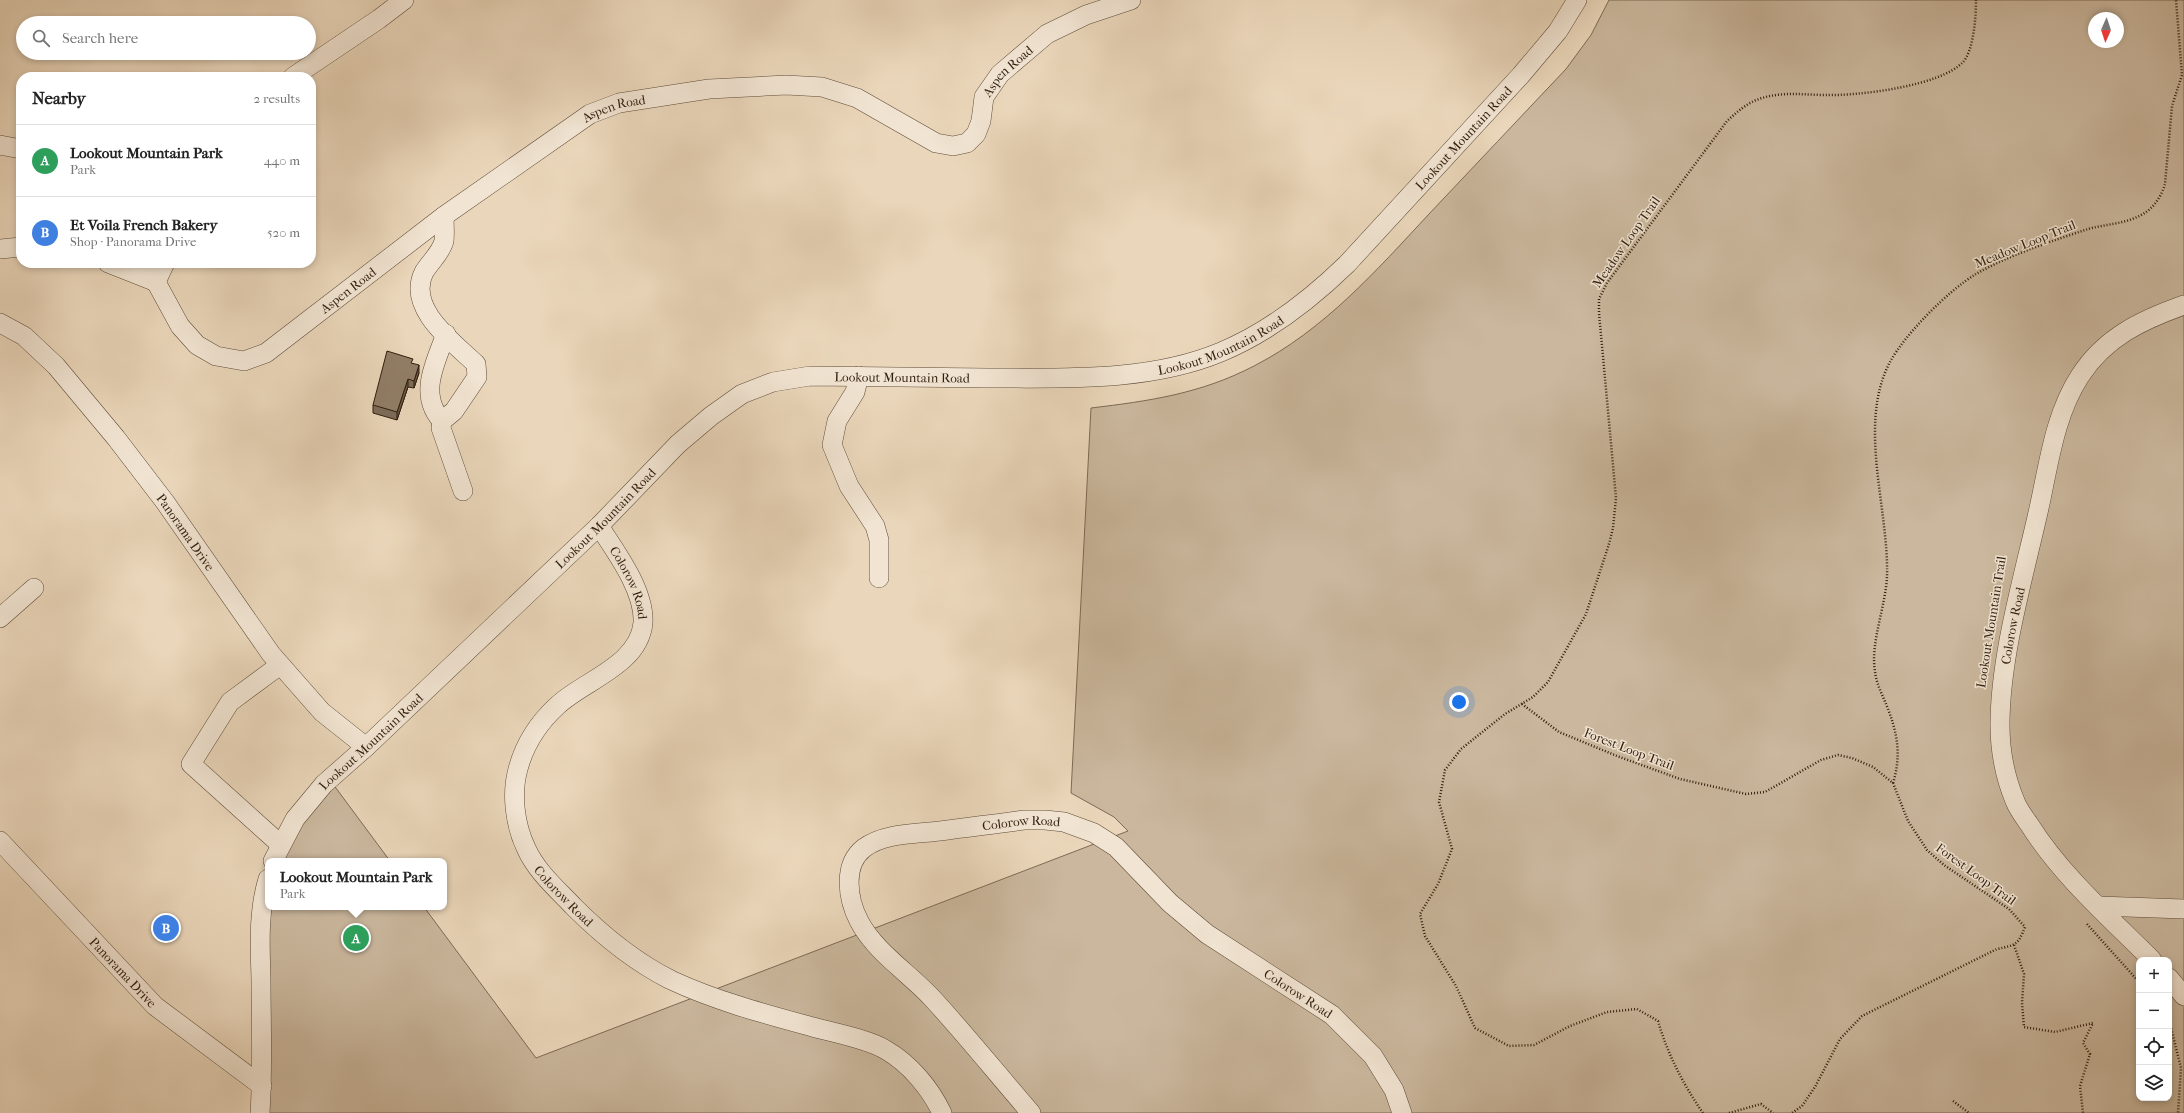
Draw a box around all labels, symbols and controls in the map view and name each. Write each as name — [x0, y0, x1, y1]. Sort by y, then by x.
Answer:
north arrow — [2088, 12, 2124, 48]
search box — [16, 16, 316, 60]
icon: search — [30, 27, 52, 49]
text: Search here — [62, 29, 138, 47]
street label: Aspen Road — [979, 42, 1036, 100]
street label: Lookout Mountain Road — [1412, 82, 1515, 193]
text: Nearby — [32, 88, 86, 108]
text: 2 results — [254, 91, 300, 106]
street label: Aspen Road — [578, 91, 647, 126]
text: Lookout Mountain Park — [70, 144, 223, 162]
text: A — [41, 153, 49, 168]
text: 440 m — [264, 153, 300, 168]
text: Park — [70, 162, 96, 177]
street label: Meadow Loop Trail — [1589, 193, 1663, 290]
text: Et Voila French Bakery — [70, 216, 217, 234]
street label: Meadow Loop Trail — [1972, 217, 2078, 271]
text: B — [41, 225, 49, 240]
text: 520 m — [267, 225, 300, 240]
text: Shop · Panorama Drive — [70, 234, 196, 249]
street label: Aspen Road — [316, 263, 379, 317]
street label: Lookout Mountain Road — [1157, 312, 1287, 377]
street label: Lookout Mountain Road — [834, 369, 971, 385]
street label: Lookout Mountain Road — [552, 464, 659, 571]
street label: Panorama Drive — [154, 490, 218, 574]
street label: Colorow Road — [607, 543, 651, 621]
street label: Lookout Mountain Trail — [1973, 555, 2009, 689]
street label: Colorow Road — [1998, 585, 2028, 665]
street label: Lookout Mountain Road — [315, 689, 426, 792]
your location — [1449, 692, 1469, 712]
street label: Forest Loop Trail — [1582, 725, 1677, 773]
street label: Colorow Road — [981, 812, 1062, 833]
street label: Forest Loop Trail — [1933, 840, 2019, 908]
popup — [265, 858, 447, 910]
street label: Colorow Road — [531, 862, 597, 930]
text: Lookout Mountain Park — [280, 868, 432, 886]
text: Park — [280, 886, 305, 901]
pin: B — [153, 913, 179, 943]
pin: A — [343, 923, 369, 953]
street label: Panorama Drive — [87, 934, 160, 1011]
map controls — [2136, 957, 2172, 1101]
button: + — [2136, 957, 2172, 993]
street label: Colorow Road — [1261, 966, 1336, 1021]
button: − — [2136, 993, 2172, 1029]
button: locate — [2136, 1029, 2172, 1065]
button: layers — [2136, 1065, 2172, 1101]

